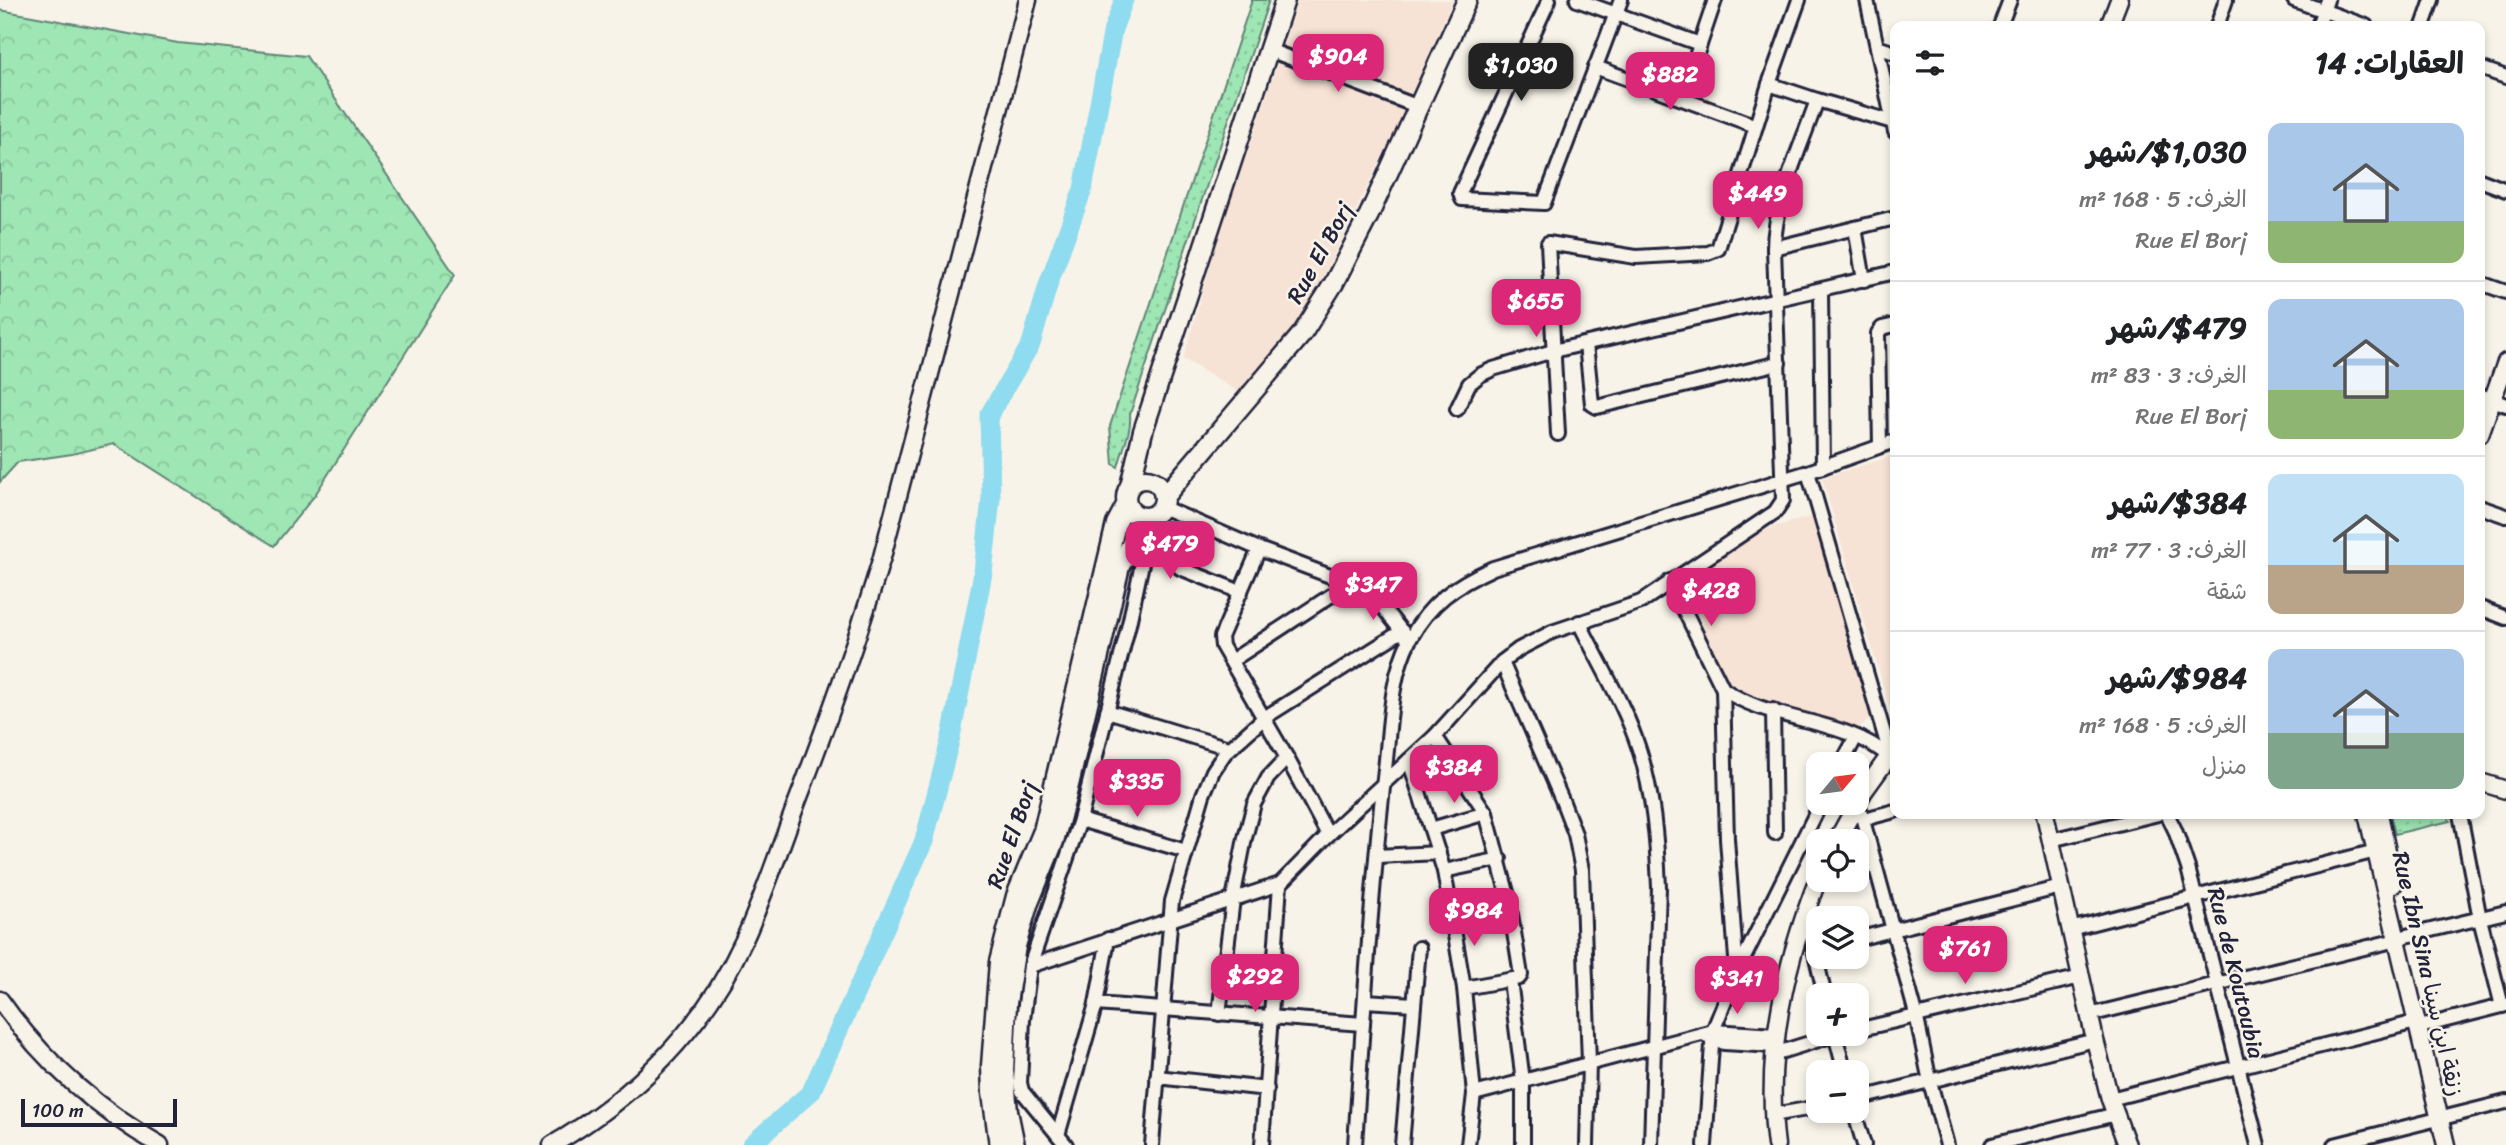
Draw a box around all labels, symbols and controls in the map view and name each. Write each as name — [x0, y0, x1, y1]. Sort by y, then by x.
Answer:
pin: $904 — [1297, 34, 1379, 94]
text: $904 — [1309, 36, 1367, 77]
text: العقارات: 14 — [2315, 36, 2464, 90]
pin: $1,030 — [1464, 43, 1578, 103]
icon: filters — [1911, 44, 1949, 82]
text: $1,030 — [1484, 45, 1558, 86]
pin: $882 — [1629, 52, 1711, 112]
text: $882 — [1642, 54, 1698, 95]
text: $1,030/شهر — [2087, 125, 2247, 179]
icon: home — [2324, 151, 2408, 235]
pin: $449 — [1717, 172, 1799, 231]
text: $449 — [1729, 173, 1787, 214]
text: الغرف: 5 · 168 m² — [2079, 179, 2247, 220]
street label: Rue El Borj — [1275, 193, 1366, 312]
text: Rue El Borj — [2136, 220, 2247, 261]
pin: $655 — [1495, 280, 1577, 339]
text: $655 — [1508, 281, 1564, 322]
text: $479/شهر — [2108, 301, 2247, 355]
icon: home — [2324, 327, 2408, 411]
text: الغرف: 3 · 83 m² — [2091, 355, 2247, 396]
text: Rue El Borj — [2136, 396, 2247, 437]
text: $384/شهر — [2109, 476, 2247, 530]
icon: home — [2324, 502, 2408, 586]
pin: $479 — [1129, 522, 1211, 581]
text: $479 — [1141, 523, 1199, 564]
text: الغرف: 3 · 77 m² — [2091, 530, 2247, 571]
pin: $347 — [1332, 562, 1414, 622]
text: $347 — [1345, 564, 1401, 605]
pin: $428 — [1670, 568, 1752, 628]
text: $428 — [1683, 570, 1740, 611]
text: شقة — [2207, 571, 2247, 612]
text: $984/شهر — [2107, 651, 2247, 705]
icon: home — [2324, 677, 2408, 761]
text: الغرف: 5 · 168 m² — [2079, 705, 2247, 746]
pin: $384 — [1413, 746, 1495, 805]
text: منزل — [2202, 746, 2247, 787]
text: $384 — [1426, 747, 1482, 788]
north arrow — [1806, 752, 1869, 816]
map controls — [1806, 752, 1869, 1123]
pin: $335 — [1096, 760, 1178, 819]
text: $335 — [1110, 761, 1164, 802]
street label: Rue El Borj — [974, 774, 1050, 894]
button: locate — [1806, 829, 1869, 892]
street label: Rue Ibn Sina زنقة ابن سينا — [2380, 847, 2476, 1101]
street label: Rue de Koutoubia — [2195, 883, 2277, 1063]
pin: $984 — [1433, 888, 1515, 948]
text: $984 — [1445, 890, 1503, 931]
button: layers — [1806, 906, 1869, 969]
pin: $761 — [1924, 926, 2006, 986]
text: $761 — [1939, 928, 1991, 969]
pin: $292 — [1214, 954, 1296, 1014]
text: $292 — [1227, 956, 1283, 997]
pin: $341 — [1696, 956, 1778, 1016]
text: $341 — [1711, 958, 1763, 999]
button: + — [1806, 983, 1869, 1046]
button: − — [1806, 1060, 1869, 1123]
text: 100 m — [32, 1094, 84, 1127]
scale bar — [21, 1096, 177, 1128]

